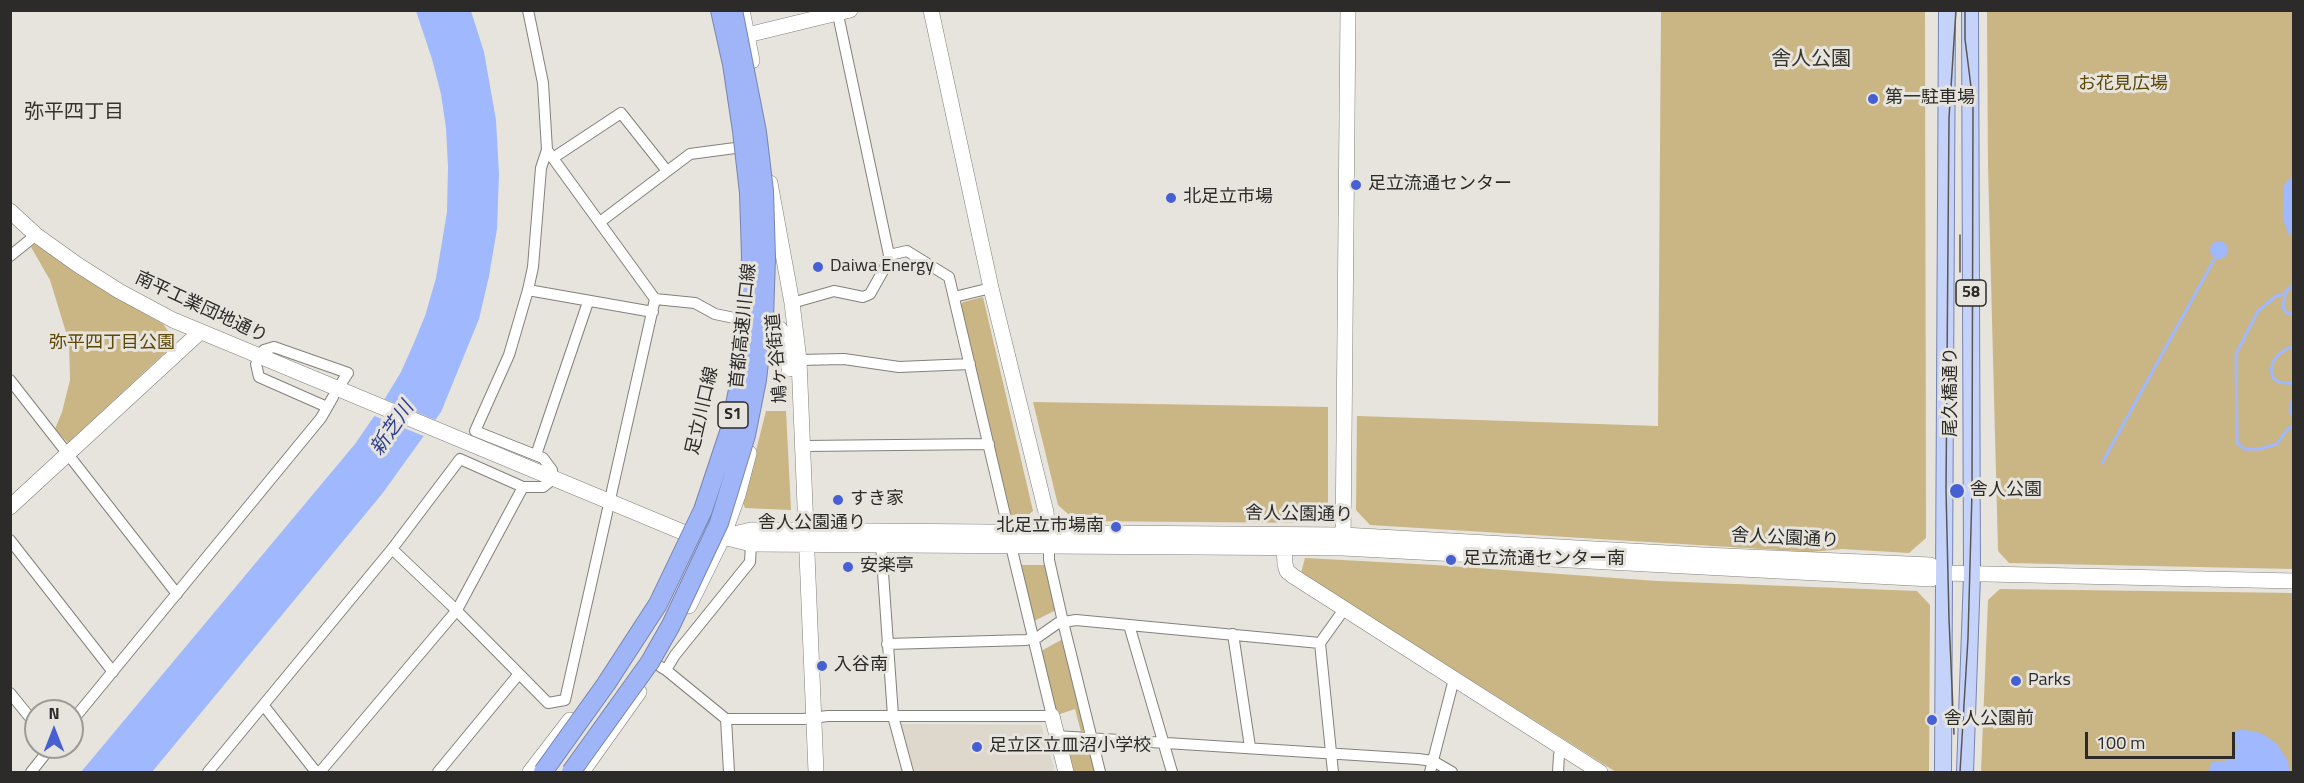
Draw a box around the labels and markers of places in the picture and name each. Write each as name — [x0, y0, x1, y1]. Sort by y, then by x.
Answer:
place label: 第一駐車場 — [1885, 88, 1975, 110]
marker: 第一駐車場 — [1866, 92, 1880, 106]
place label: 足立流通センター — [1368, 174, 1512, 196]
marker: 足立流通センター — [1349, 178, 1363, 192]
place label: 北足立市場 — [1183, 187, 1273, 209]
marker: 北足立市場 — [1164, 191, 1178, 205]
place label: Daiwa Energy — [830, 256, 934, 278]
marker: Daiwa Energy — [811, 260, 825, 274]
place label: 舎人公園 — [1970, 480, 2042, 502]
marker: 舎人公園 — [1948, 482, 1966, 500]
place label: すき家 — [850, 489, 904, 511]
marker: すき家 — [831, 493, 845, 507]
place label: 北足立市場南 — [996, 516, 1104, 538]
marker: 北足立市場南 — [1109, 520, 1123, 534]
place label: 足立流通センター南 — [1463, 549, 1625, 571]
marker: 足立流通センター南 — [1444, 553, 1458, 567]
place label: 安楽亭 — [860, 556, 914, 578]
marker: 安楽亭 — [841, 560, 855, 574]
place label: 入谷南 — [834, 655, 888, 677]
marker: 入谷南 — [815, 659, 829, 673]
place label: Parks — [2028, 670, 2071, 692]
marker: Parks — [2009, 674, 2023, 688]
place label: 舎人公園前 — [1944, 709, 2034, 731]
marker: 舎人公園前 — [1925, 713, 1939, 727]
place label: 足立区立皿沼小学校 — [989, 736, 1151, 758]
marker: 足立区立皿沼小学校 — [970, 740, 984, 754]

